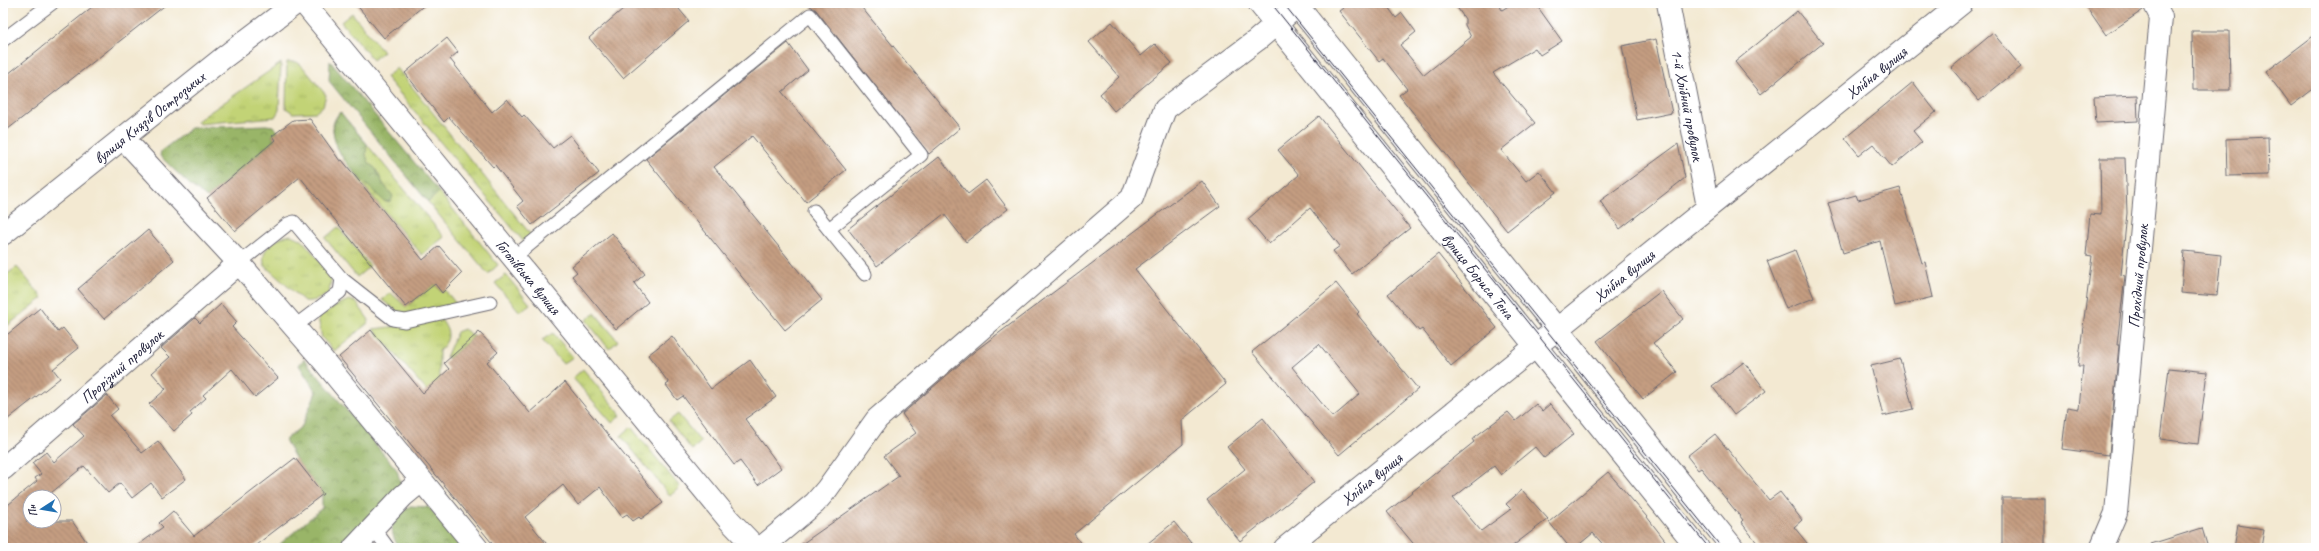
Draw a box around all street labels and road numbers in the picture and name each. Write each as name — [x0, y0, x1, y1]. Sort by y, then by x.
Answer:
street label: Хлібна вулиця — [1842, 41, 1912, 103]
street label: 1-й Хлібний провулок — [1666, 48, 1708, 164]
street label: вулиця Князів Острозьких — [90, 66, 211, 169]
street label: Прохідний провулок — [2124, 222, 2153, 329]
street label: вулиця Бориса Тена — [1437, 229, 1519, 324]
street label: Гоголівська вулиця — [491, 235, 566, 320]
street label: Хлібна вулиця — [1590, 245, 1660, 307]
street label: Прорізний провулок — [77, 324, 168, 408]
street label: Хлібна вулиця — [1337, 448, 1408, 510]

